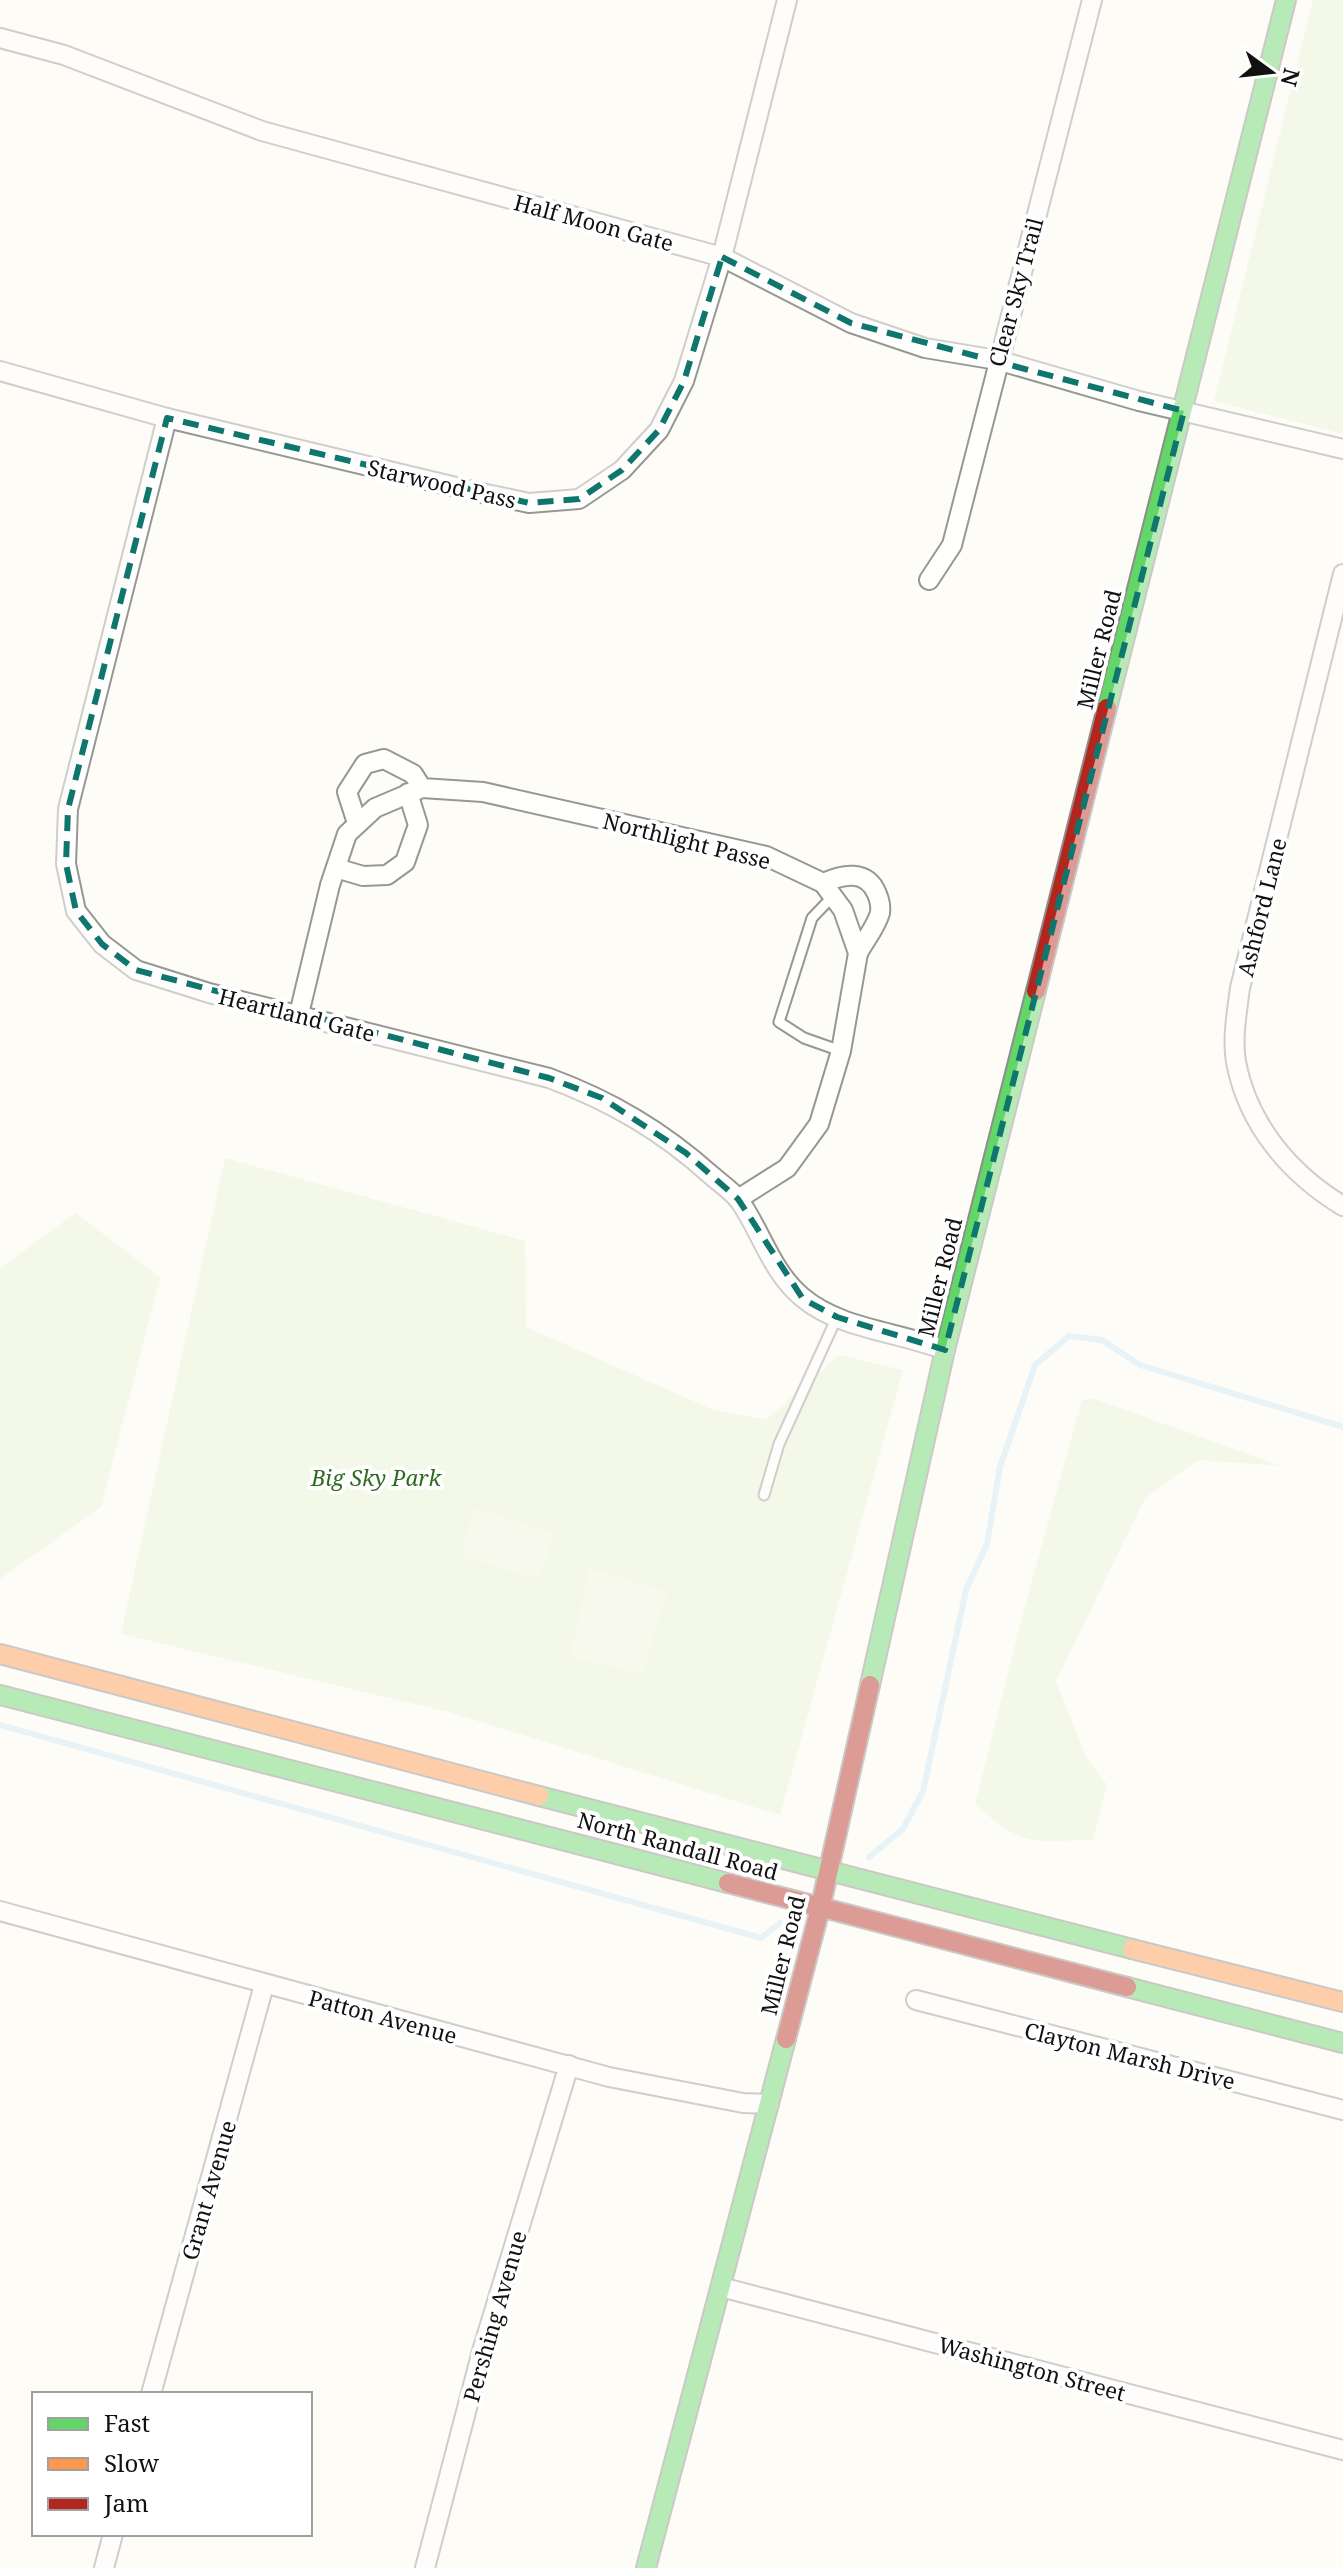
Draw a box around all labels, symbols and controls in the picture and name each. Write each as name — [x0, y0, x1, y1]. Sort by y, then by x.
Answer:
north arrow — [1231, 32, 1311, 112]
text: N — [1275, 65, 1308, 90]
street label: Half Moon Gate — [511, 186, 677, 258]
street label: Clear Sky Trail — [981, 214, 1049, 370]
street label: Starwood Pass — [365, 451, 519, 515]
street label: Miller Road — [1069, 586, 1127, 712]
street label: Northlight Passe — [600, 805, 774, 875]
street label: Ashford Lane — [1229, 835, 1293, 979]
street label: Heartland Gate — [216, 980, 378, 1048]
street label: Miller Road — [910, 1214, 968, 1340]
park label: Big Sky Park — [310, 1462, 443, 1492]
street label: North Randall Road — [574, 1804, 782, 1886]
street label: Miller Road — [753, 1892, 811, 2018]
street label: Patton Avenue — [306, 1982, 460, 2050]
street label: Clayton Marsh Drive — [1022, 2014, 1238, 2096]
street label: Grant Avenue — [174, 2117, 242, 2263]
street label: Pershing Avenue — [455, 2227, 533, 2405]
street label: Washington Street — [935, 2329, 1129, 2407]
legend — [32, 2392, 312, 2536]
text: Fast — [104, 2406, 150, 2439]
text: Slow — [104, 2446, 159, 2479]
text: Jam — [103, 2486, 149, 2519]

